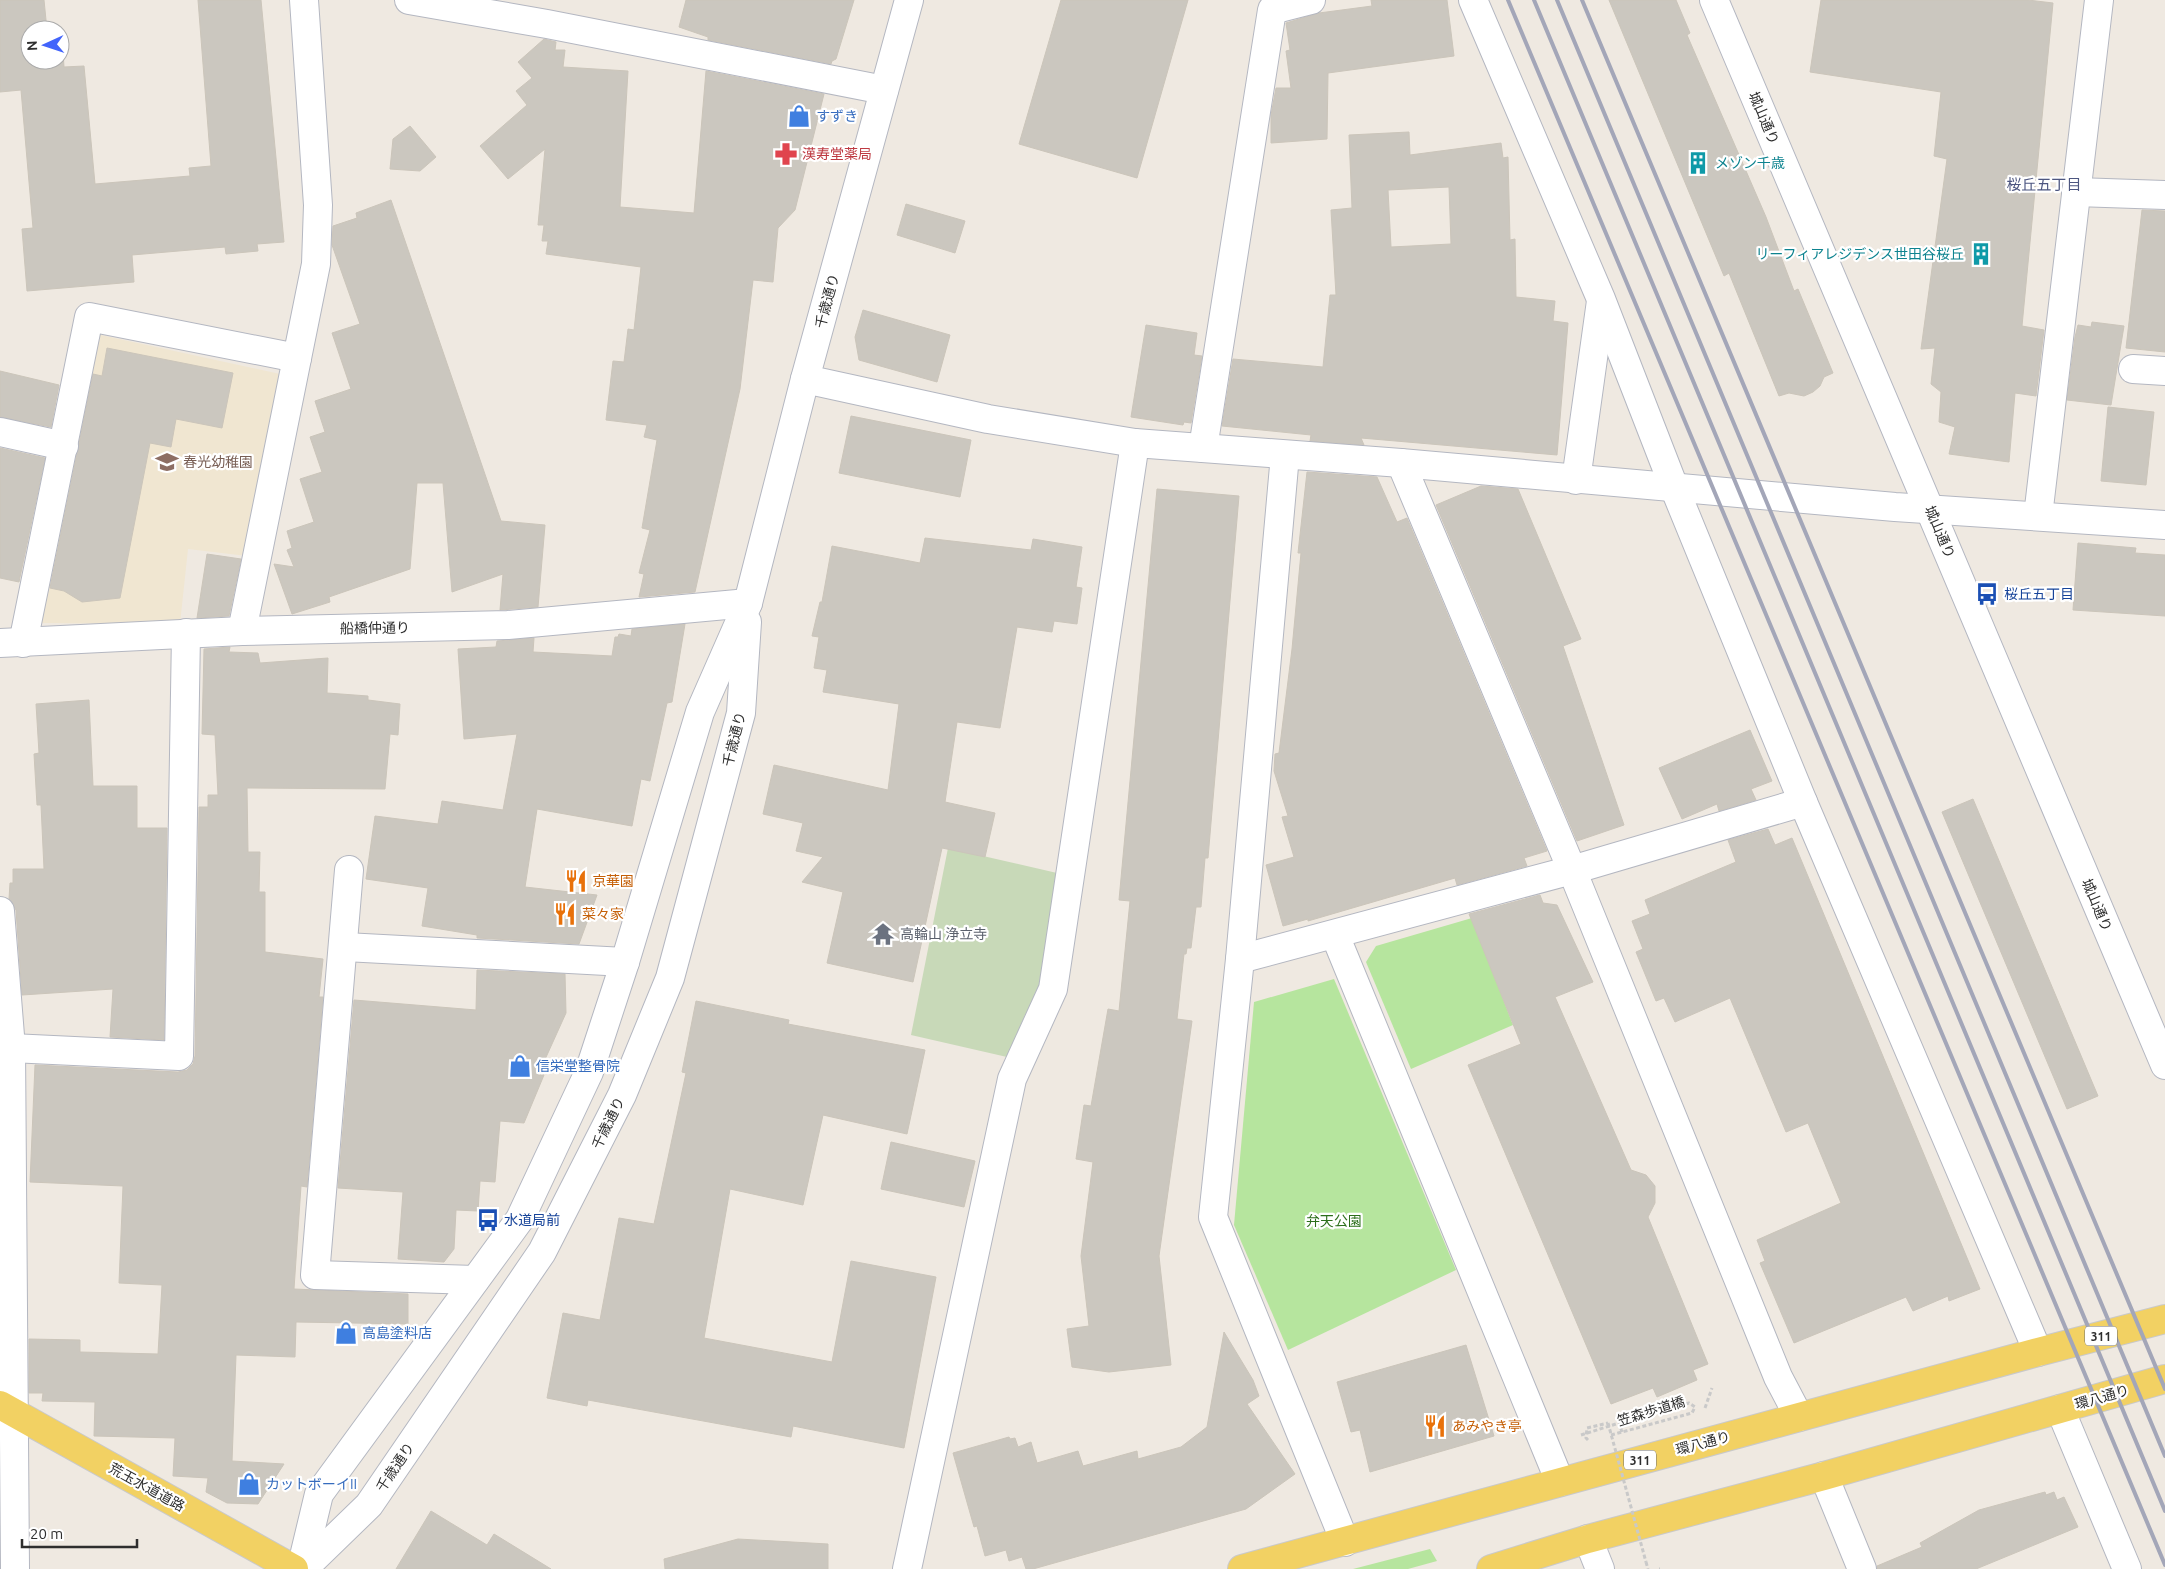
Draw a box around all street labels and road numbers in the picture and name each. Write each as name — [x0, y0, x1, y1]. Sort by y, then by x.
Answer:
street label: 城山通り — [1746, 89, 1782, 147]
street label: 千歳通り — [812, 272, 842, 330]
street label: 城山通り — [1922, 503, 1958, 561]
street label: 船橋仲通り — [340, 619, 410, 637]
street label: 千歳通り — [719, 710, 749, 768]
street label: 城山通り — [2079, 876, 2115, 934]
street label: 千歳通り — [589, 1094, 627, 1152]
road number: 311 — [2085, 1326, 2117, 1345]
street label: 環八通り — [2073, 1382, 2131, 1412]
street label: 笠森歩道橋 — [1615, 1393, 1687, 1429]
street label: 環八通り — [1674, 1428, 1732, 1458]
street label: 千歳通り — [373, 1439, 417, 1495]
road number: 311 — [1624, 1450, 1656, 1470]
street label: 荒玉水道道路 — [106, 1460, 188, 1514]

